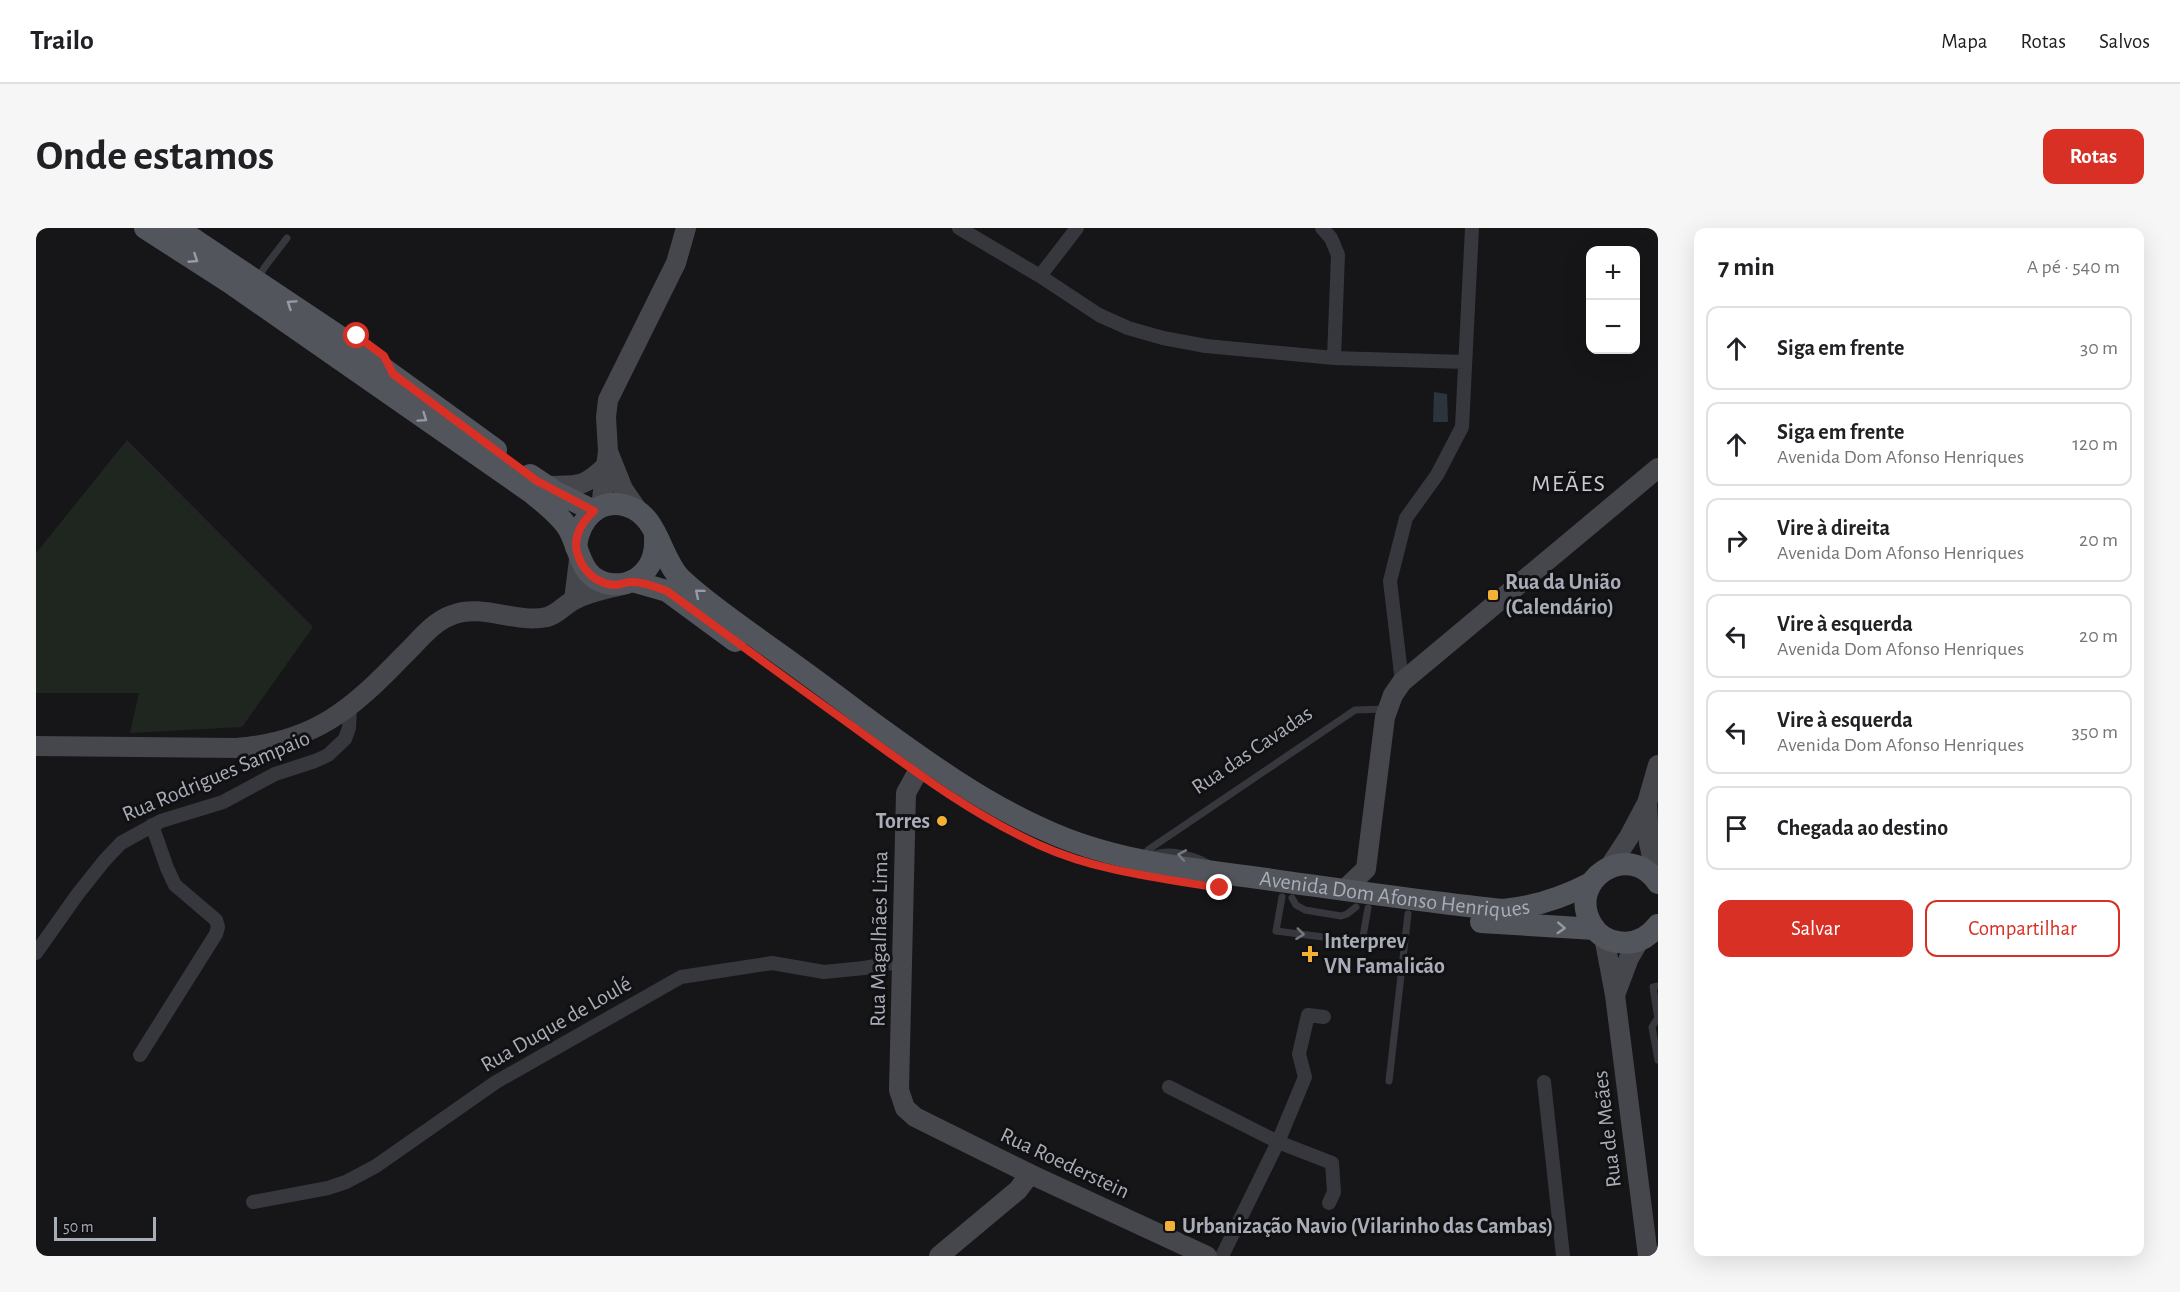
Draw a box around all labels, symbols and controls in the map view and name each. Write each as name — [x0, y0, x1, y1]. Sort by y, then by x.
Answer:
text: Trailo — [30, 27, 94, 55]
text: Mapa — [1941, 31, 1988, 52]
text: Rotas — [2021, 31, 2066, 52]
text: Salvos — [2099, 31, 2150, 52]
button: Rotas — [2043, 129, 2144, 184]
text: Onde estamos — [36, 135, 274, 177]
map controls — [1586, 246, 1640, 354]
button: + — [1586, 246, 1640, 300]
one-way arrow — [188, 252, 198, 264]
text: 7 min — [1718, 254, 1775, 280]
text: A pé · 540 m — [2027, 257, 2120, 277]
one-way arrow — [287, 300, 298, 311]
button: − — [1586, 300, 1640, 354]
route start — [343, 322, 369, 348]
icon: ahead — [1720, 332, 1753, 365]
text: Siga em frente — [1777, 337, 1904, 359]
text: 30 m — [2080, 338, 2118, 358]
one-way arrow — [416, 411, 427, 422]
text: Siga em frente — [1777, 421, 1904, 443]
icon: ahead — [1720, 428, 1753, 461]
text: 120 m — [2072, 434, 2118, 454]
text: Avenida Dom Afonso Henriques — [1777, 447, 2024, 467]
district label: MEÃES — [1532, 470, 1606, 496]
text: Vire à direita — [1777, 517, 1890, 539]
icon: right — [1720, 524, 1753, 557]
text: 20 m — [2079, 530, 2118, 550]
text: Avenida Dom Afonso Henriques — [1777, 543, 2024, 563]
place label: Rua da União (Calendário) — [1505, 571, 1621, 618]
marker: Rua da União (Calendário) — [1486, 588, 1500, 602]
one-way arrow — [695, 590, 706, 601]
text: Vire à esquerda — [1777, 613, 1913, 635]
icon: left — [1720, 620, 1753, 653]
text: 20 m — [2079, 626, 2118, 646]
text: Avenida Dom Afonso Henriques — [1777, 639, 2024, 659]
street label: Rua das Cavadas — [1188, 702, 1316, 798]
text: Vire à esquerda — [1777, 709, 1913, 731]
icon: left — [1720, 716, 1753, 749]
text: 350 m — [2072, 722, 2118, 742]
street label: Rua Rodrigues Sampaio — [119, 726, 313, 826]
text: Avenida Dom Afonso Henriques — [1777, 735, 2024, 755]
place label: Torres — [875, 810, 930, 832]
icon: arrive — [1720, 812, 1753, 845]
marker: Torres — [935, 814, 949, 828]
text: Chegada ao destino — [1777, 817, 1948, 839]
one-way arrow — [1177, 849, 1187, 862]
street label: Rua Magalhães Lima — [866, 851, 892, 1027]
street label: Avenida Dom Afonso Henriques — [1258, 867, 1531, 921]
route end — [1206, 874, 1232, 900]
button: Salvar — [1718, 900, 1913, 957]
button: Compartilhar — [1925, 900, 2120, 957]
one-way arrow — [1556, 921, 1565, 934]
one-way arrow — [1296, 927, 1305, 939]
place label: Interprev VN Famalicão — [1324, 930, 1445, 977]
marker: Interprev VN Famalicão — [1301, 945, 1319, 963]
street label: Rua Duque de Loulé — [477, 972, 635, 1076]
street label: Rua de Meães — [1589, 1069, 1625, 1189]
street label: Rua Roederstein — [997, 1124, 1133, 1202]
scale bar — [54, 1214, 156, 1242]
place label: Urbanização Navio (Vilarinho das Cambas) — [1182, 1215, 1553, 1237]
text: 50 m — [63, 1219, 94, 1235]
marker: Urbanização Navio (Vilarinho das Cambas) — [1163, 1219, 1177, 1233]

